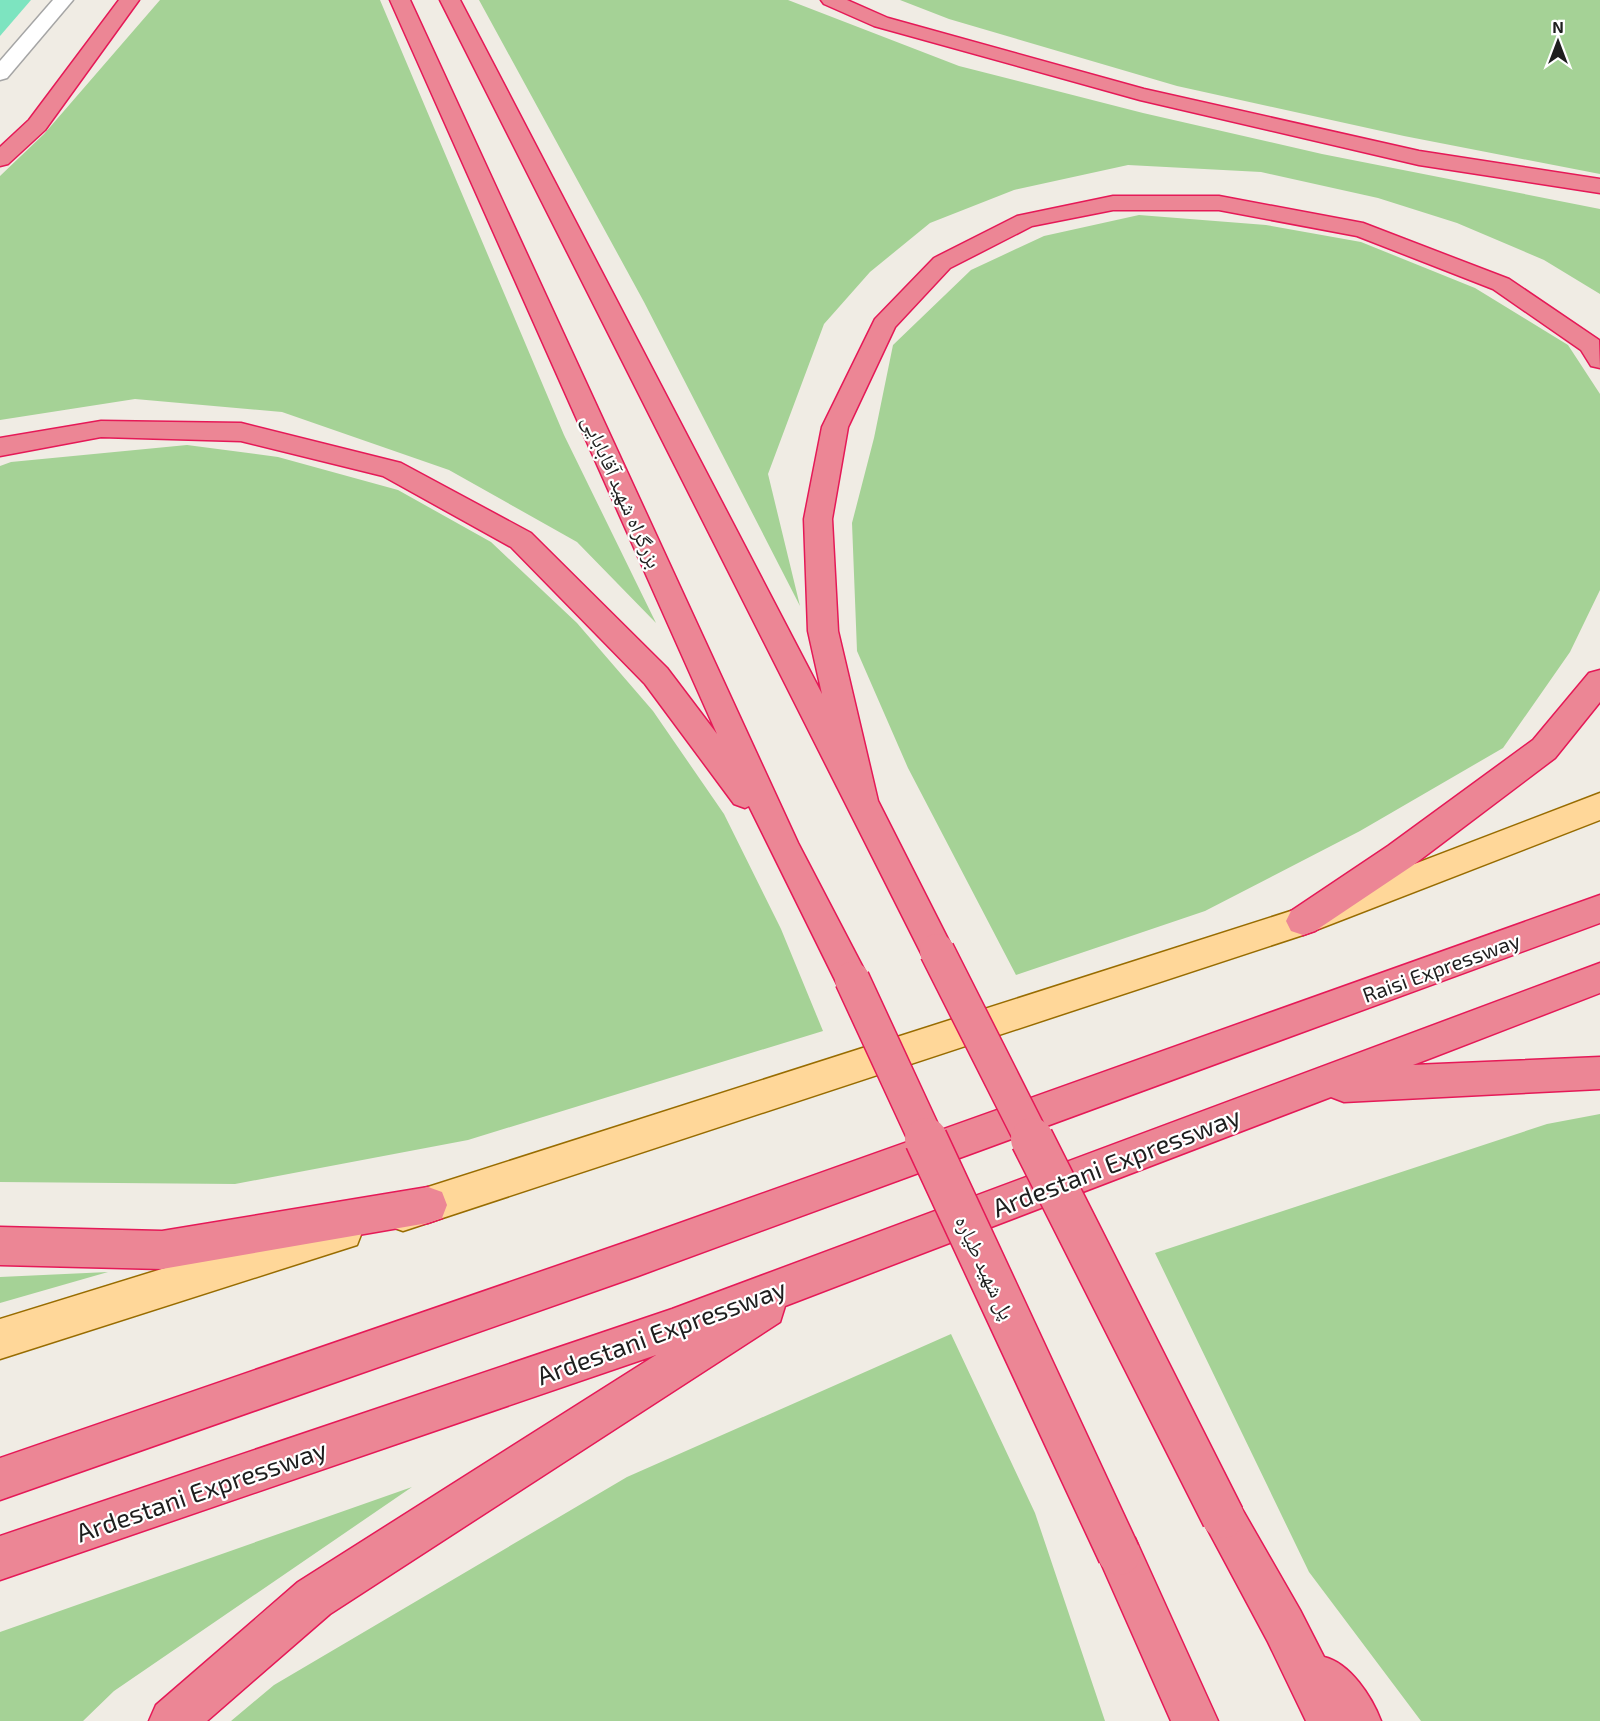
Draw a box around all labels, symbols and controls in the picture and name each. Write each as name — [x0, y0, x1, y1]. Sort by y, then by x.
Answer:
north arrow — [1528, 12, 1588, 72]
text: N — [1552, 17, 1564, 36]
street label: بزرگراه شهید آقابابایی — [576, 411, 668, 572]
street label: Raisi Expressway — [1359, 927, 1523, 1007]
street label: Ardestani Expressway — [988, 1099, 1245, 1223]
street label: پل شهید طیاره — [949, 1211, 1021, 1324]
street label: Ardestani Expressway — [532, 1271, 790, 1391]
street label: Ardestani Expressway — [72, 1432, 331, 1547]

